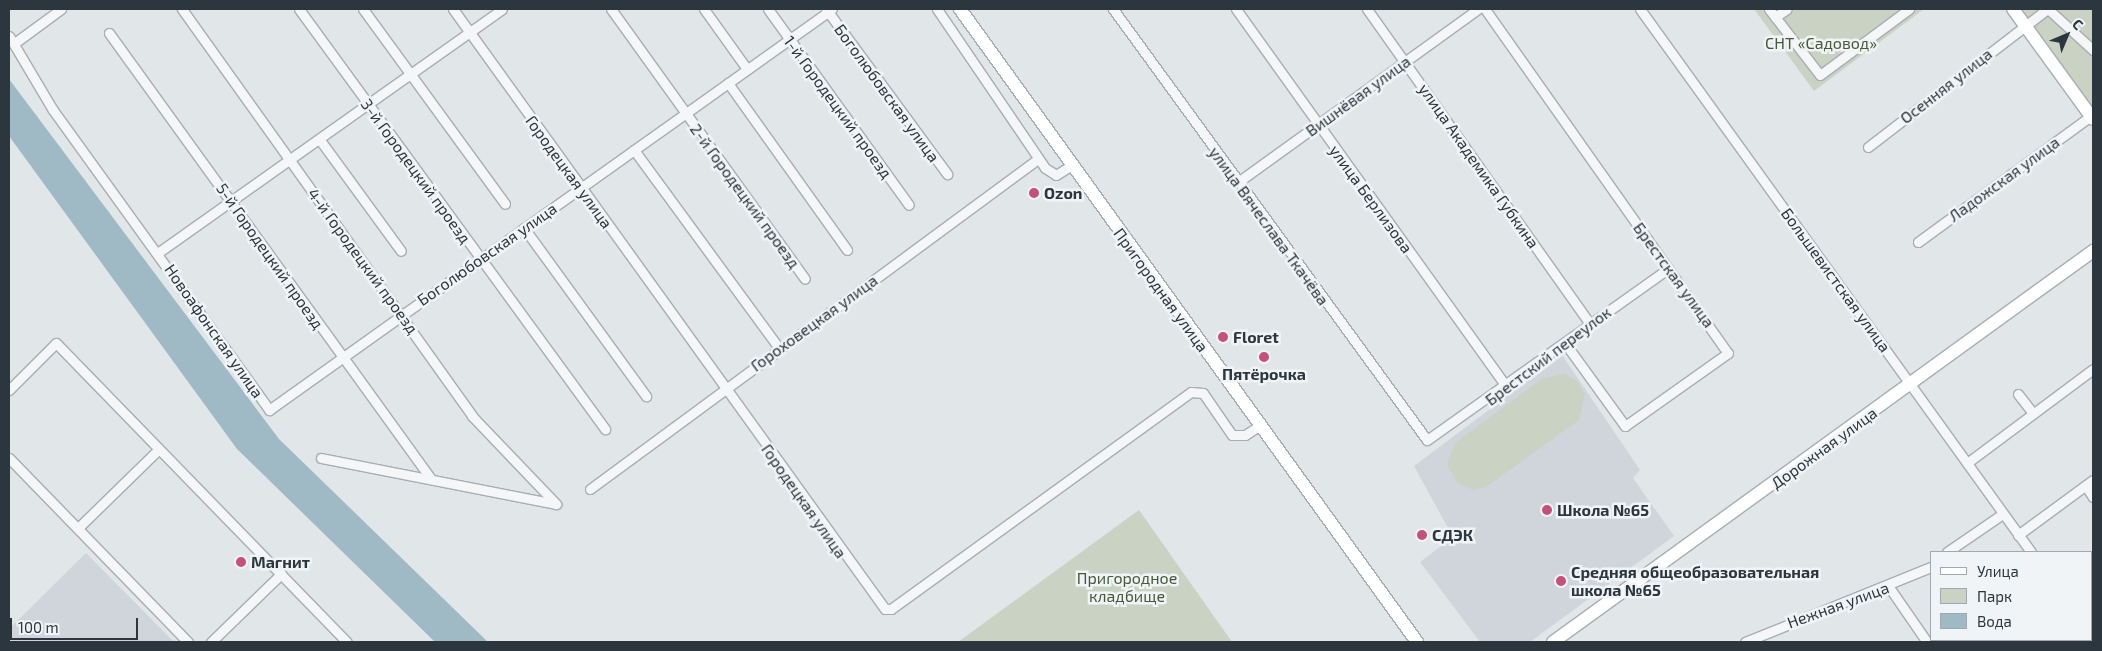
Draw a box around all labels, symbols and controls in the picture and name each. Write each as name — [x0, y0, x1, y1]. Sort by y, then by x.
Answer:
north arrow — [2042, 10, 2092, 60]
text: С — [2069, 15, 2087, 33]
street label: Боголюбовская улица — [830, 20, 944, 166]
street label: 1-й Городецкий проезд — [780, 32, 896, 182]
park label: СНТ «Садовод» — [1765, 33, 1877, 53]
street label: Осенняя улица — [1896, 44, 1996, 128]
street label: Вишнёвая улица — [1302, 52, 1414, 140]
street label: улица Академика Губкина — [1415, 80, 1543, 252]
street label: 3-й Городецкий проезд — [357, 95, 475, 247]
street label: Городецкая улица — [522, 112, 616, 232]
street label: 2-й Городецкий проезд — [686, 120, 804, 272]
street label: Ладожская улица — [1945, 132, 2063, 226]
street label: улица Берлизова — [1325, 141, 1417, 257]
street label: улица Вячеслава Ткачёва — [1205, 143, 1333, 309]
street label: 5-й Городецкий проезд — [212, 179, 328, 333]
place label: Ozon — [1044, 183, 1082, 203]
street label: 4-й Городецкий проезд — [304, 185, 422, 337]
marker: Ozon — [1028, 187, 1040, 199]
street label: Боголюбовская улица — [413, 199, 561, 309]
street label: Большевистская улица — [1777, 204, 1895, 356]
street label: Брестская улица — [1629, 219, 1719, 331]
street label: Пригородная улица — [1110, 224, 1212, 356]
street label: Новоафонская улица — [161, 260, 267, 402]
street label: Гороховецкая улица — [747, 271, 881, 375]
street label: Брестский переулок — [1481, 302, 1615, 410]
place label: Floret — [1233, 327, 1279, 347]
marker: Floret — [1217, 331, 1229, 343]
marker: Пятёрочка — [1258, 351, 1270, 363]
place label: Пятёрочка — [1222, 364, 1306, 384]
street label: Дорожная улица — [1767, 403, 1881, 493]
street label: Городецкая улица — [757, 440, 851, 562]
place label: Школа №65 — [1557, 500, 1649, 520]
marker: Школа №65 — [1541, 504, 1553, 516]
place label: СДЭК — [1432, 525, 1473, 545]
marker: СДЭК — [1416, 529, 1428, 541]
legend — [1930, 551, 2092, 641]
place label: Магнит — [251, 552, 310, 572]
marker: Магнит — [235, 556, 247, 568]
place label: Средняя общеобразовательная школа №65 — [1571, 562, 1819, 600]
text: Улица — [1977, 562, 2019, 580]
park label: Пригородное кладбище — [1077, 568, 1177, 606]
marker: Средняя общеобразовательная школа №65 — [1555, 575, 1567, 587]
street label: Нежная улица — [1784, 578, 1892, 632]
text: Парк — [1977, 587, 2012, 605]
scale bar — [12, 608, 140, 640]
text: Вода — [1977, 612, 2012, 630]
text: 100 m — [18, 618, 59, 636]

